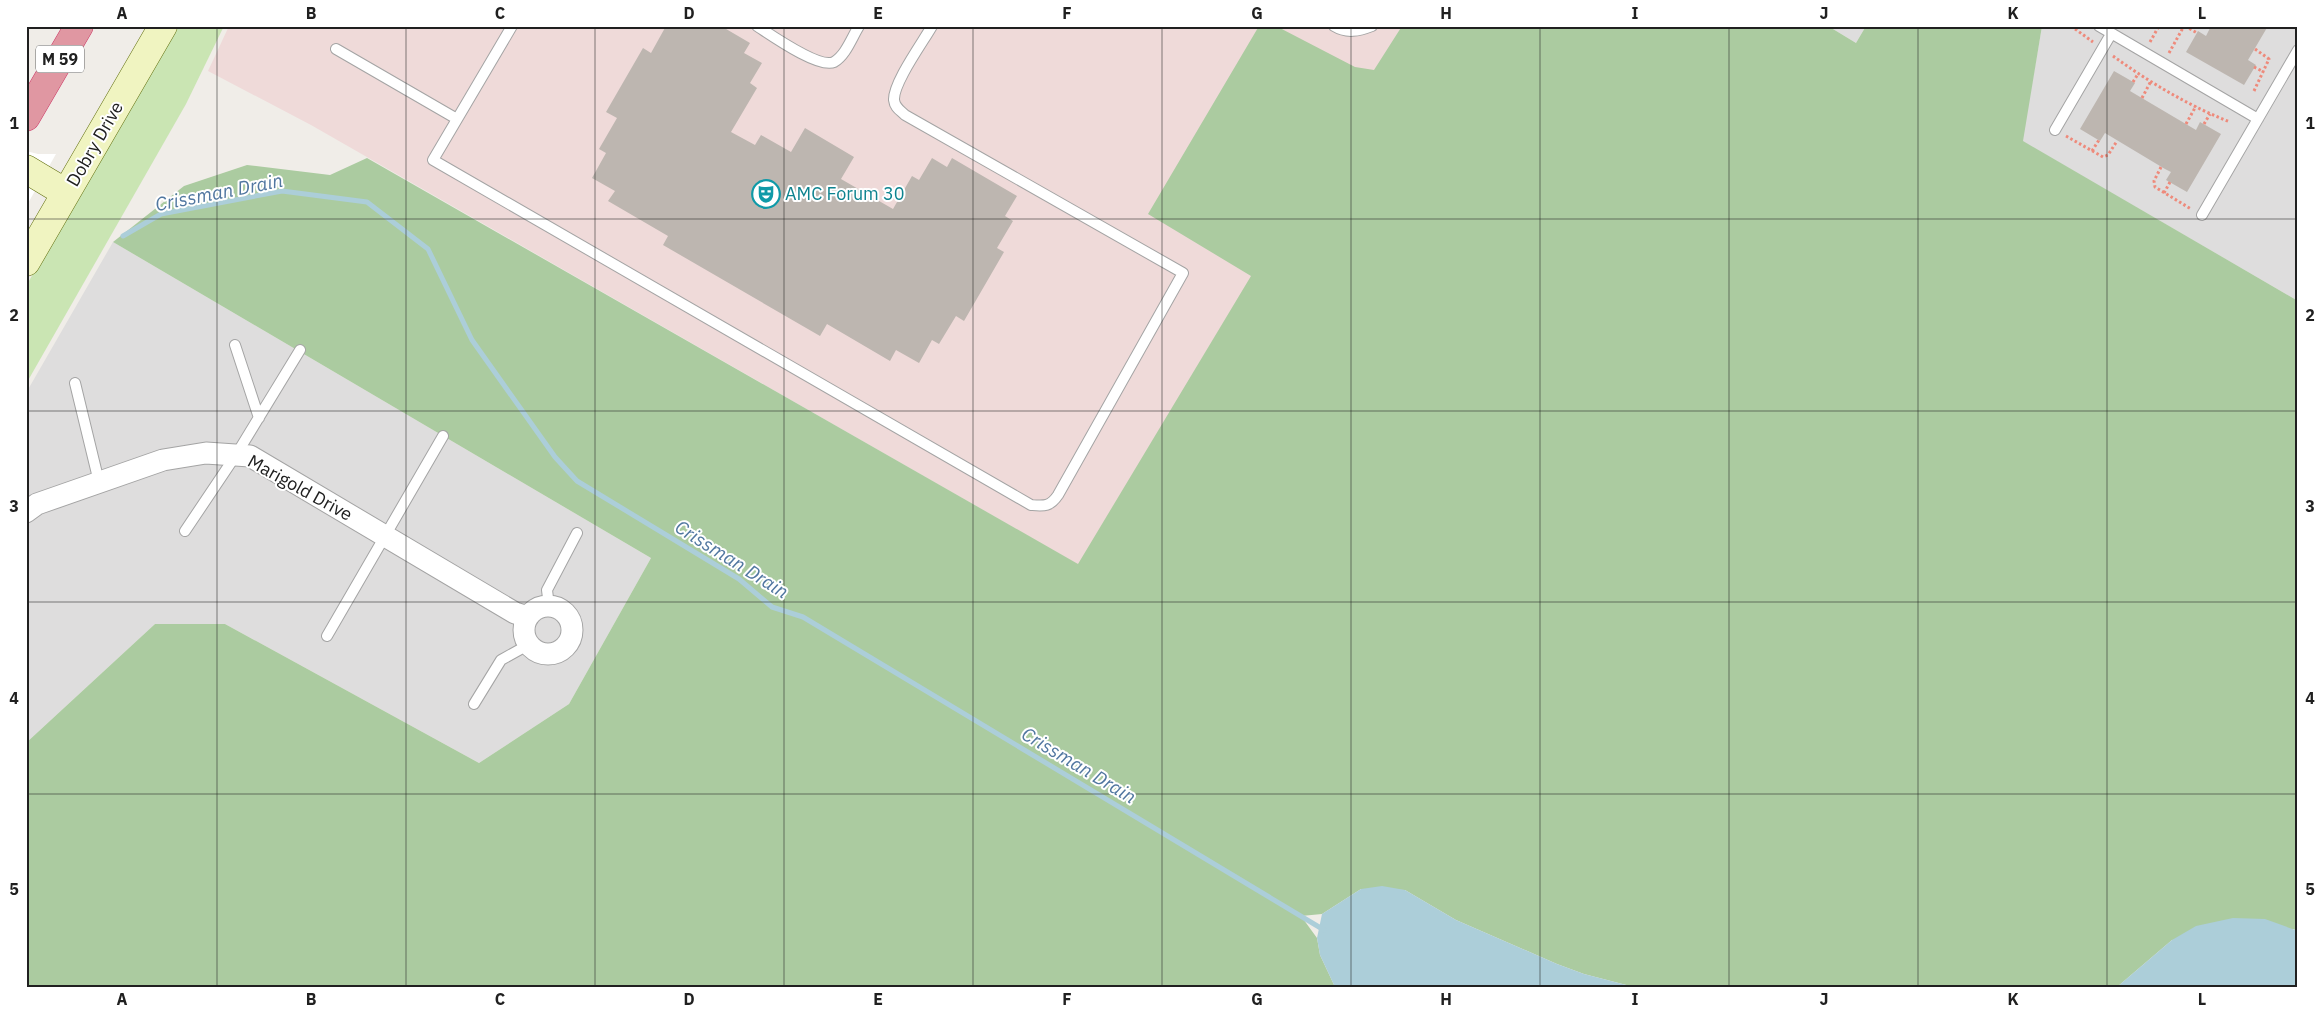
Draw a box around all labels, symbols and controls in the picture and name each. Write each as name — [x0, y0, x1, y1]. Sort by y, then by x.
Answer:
text: A — [117, 3, 128, 23]
text: B — [306, 3, 317, 23]
text: C — [495, 3, 505, 23]
text: D — [683, 3, 695, 23]
text: E — [873, 3, 883, 23]
text: F — [1062, 3, 1072, 23]
text: G — [1251, 3, 1263, 23]
text: H — [1440, 3, 1452, 23]
text: I — [1632, 3, 1639, 23]
text: J — [1820, 3, 1828, 23]
text: K — [2007, 3, 2019, 23]
text: L — [2198, 3, 2206, 23]
road number: M 59 — [36, 46, 84, 72]
street label: Dobry Drive — [61, 97, 128, 190]
text: 1 — [9, 113, 19, 133]
text: 1 — [2305, 113, 2315, 133]
water label: Crissman Drain — [153, 168, 285, 216]
theatre icon: AMC Forum 30 — [751, 179, 781, 209]
place label: AMC Forum 30 — [785, 182, 905, 205]
text: 2 — [9, 305, 19, 325]
text: 2 — [2305, 305, 2315, 325]
street label: Marigold Drive — [244, 449, 357, 526]
text: 3 — [9, 496, 19, 516]
text: 3 — [2305, 496, 2315, 516]
water label: Crissman Drain — [671, 515, 793, 603]
text: 4 — [9, 688, 19, 708]
text: 4 — [2305, 688, 2315, 708]
water label: Crissman Drain — [1017, 721, 1141, 809]
text: 5 — [9, 879, 19, 899]
text: 5 — [2305, 879, 2315, 899]
text: A — [117, 989, 128, 1009]
text: B — [306, 989, 317, 1009]
text: C — [495, 989, 505, 1009]
text: D — [683, 989, 695, 1009]
text: E — [873, 989, 883, 1009]
text: F — [1062, 989, 1072, 1009]
text: G — [1251, 989, 1263, 1009]
text: H — [1440, 989, 1452, 1009]
text: I — [1632, 989, 1639, 1009]
text: J — [1820, 989, 1828, 1009]
text: K — [2007, 989, 2019, 1009]
text: L — [2198, 989, 2206, 1009]

